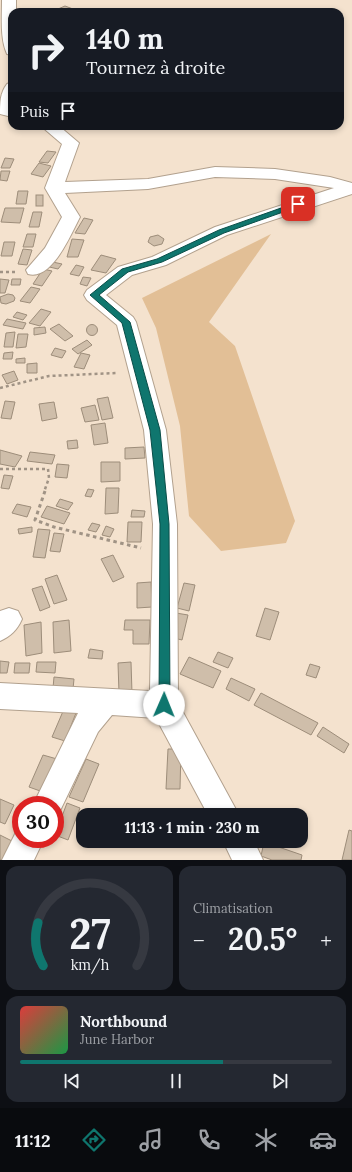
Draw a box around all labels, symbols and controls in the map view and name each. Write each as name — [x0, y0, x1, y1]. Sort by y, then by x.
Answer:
text: 140 m — [86, 21, 164, 57]
icon: right — [20, 24, 72, 76]
text: Tournez à droite — [86, 56, 225, 79]
icon: arrive — [57, 100, 79, 122]
text: Puis — [20, 102, 49, 121]
pin — [281, 187, 315, 221]
icon: arrive — [287, 193, 309, 215]
position arrow — [143, 684, 185, 726]
speed limit sign: 30 — [12, 796, 64, 848]
text: 11:13 · 1 min · 230 m — [125, 818, 259, 837]
text: Climatisation — [193, 900, 273, 917]
text: 27 — [69, 907, 110, 960]
text: 20.5° — [228, 920, 297, 958]
text: − — [193, 926, 205, 954]
text: + — [320, 926, 332, 954]
text: km/h — [70, 956, 109, 975]
text: Northbound — [80, 1012, 167, 1031]
text: June Harbor — [80, 1031, 154, 1048]
icon: previous — [61, 1070, 83, 1092]
icon: pause — [165, 1070, 187, 1092]
icon: next — [269, 1070, 291, 1092]
icon: directions — [80, 1126, 108, 1154]
icon: music — [137, 1126, 165, 1154]
icon: phone — [195, 1126, 223, 1154]
icon: climate — [252, 1126, 280, 1154]
icon: car — [309, 1126, 337, 1154]
text: 11:12 — [15, 1129, 51, 1152]

